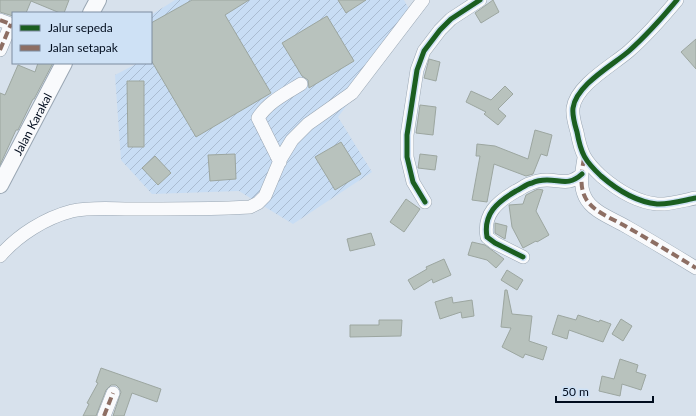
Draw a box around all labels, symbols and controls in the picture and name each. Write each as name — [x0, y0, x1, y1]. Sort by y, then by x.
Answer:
legend — [12, 12, 152, 64]
text: Jalur sepeda — [48, 20, 113, 35]
text: Jalan setapak — [48, 40, 119, 55]
street label: Jalan Karakal — [10, 90, 55, 158]
scale bar — [556, 378, 653, 404]
text: 50 m — [562, 384, 589, 399]

